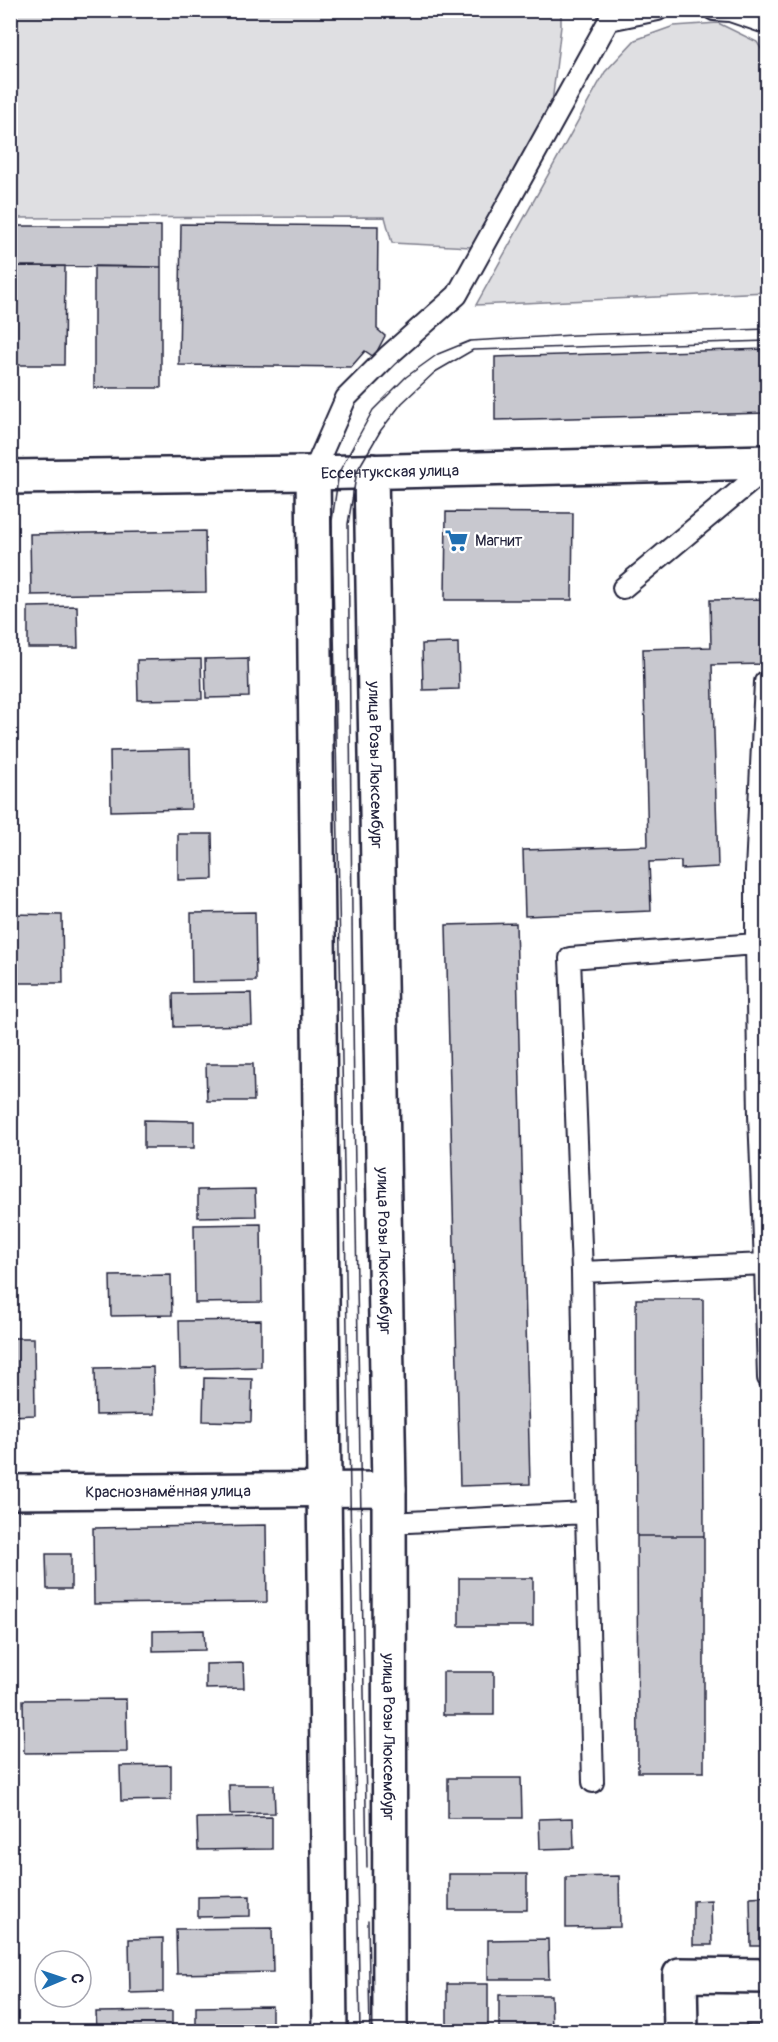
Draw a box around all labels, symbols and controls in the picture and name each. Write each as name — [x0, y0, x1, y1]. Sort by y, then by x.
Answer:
street label: Ессентукская улица — [321, 460, 459, 484]
supermarket icon: Магнит — [444, 527, 470, 553]
place label: Магнит — [475, 531, 523, 551]
street label: улица Розы Люксембург — [364, 680, 387, 849]
street label: улица Розы Люксембург — [372, 1166, 395, 1335]
street label: Краснознамённая улица — [85, 1481, 251, 1502]
street label: улица Розы Люксембург — [378, 1652, 399, 1821]
north arrow — [33, 1949, 93, 2009]
text: С — [67, 1973, 87, 1984]

